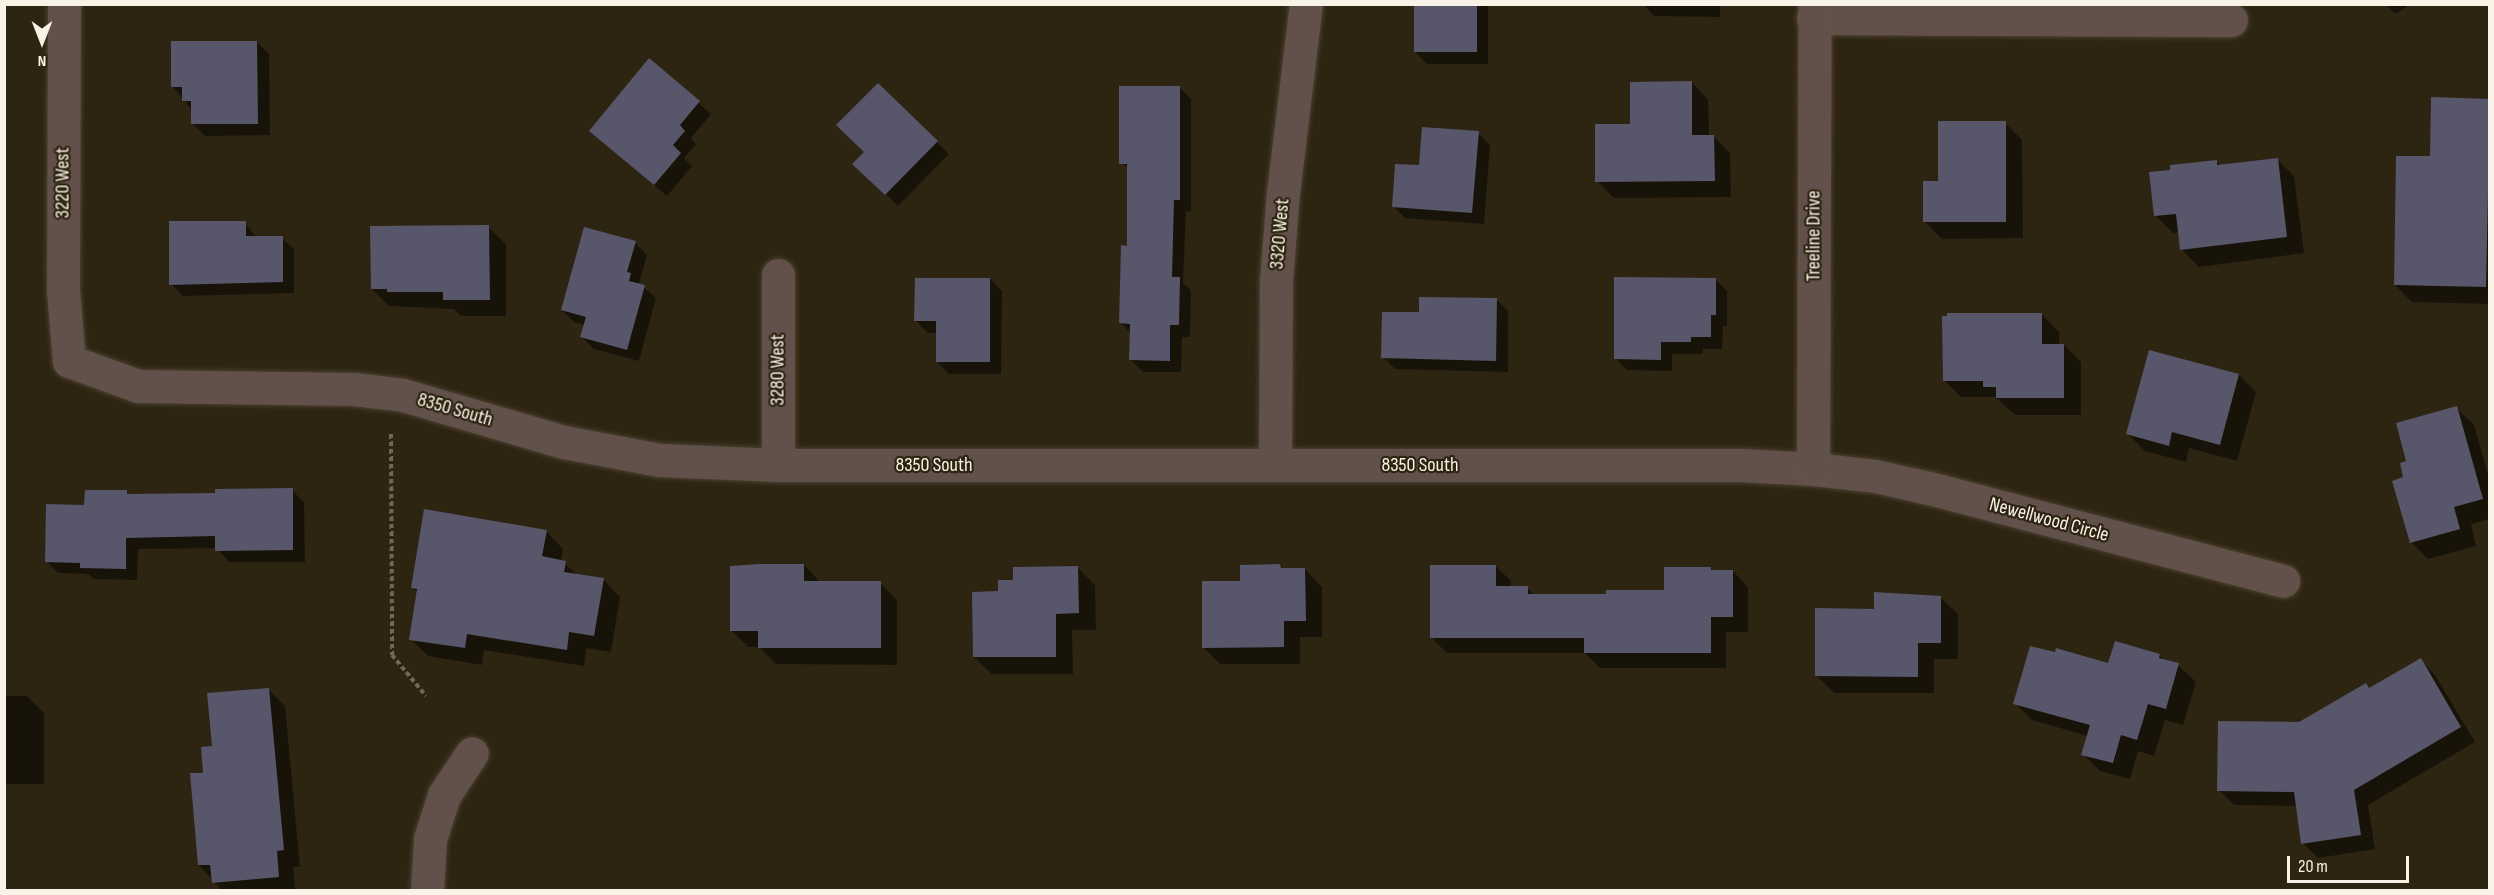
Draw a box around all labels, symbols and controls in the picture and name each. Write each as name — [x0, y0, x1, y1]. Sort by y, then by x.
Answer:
north arrow — [12, 12, 72, 72]
text: N — [38, 51, 46, 70]
street label: 3220 West — [51, 148, 75, 218]
street label: Treeline Drive — [1802, 191, 1826, 281]
street label: 3320 West — [1265, 198, 1295, 270]
street label: 3280 West — [766, 334, 790, 406]
street label: 8350 South — [415, 388, 495, 432]
street label: 8350 South — [895, 453, 973, 477]
street label: 8350 South — [1381, 453, 1459, 477]
street label: Newellwood Circle — [1987, 493, 2111, 547]
scale bar — [2290, 844, 2412, 882]
text: 20 m — [2298, 856, 2328, 877]

